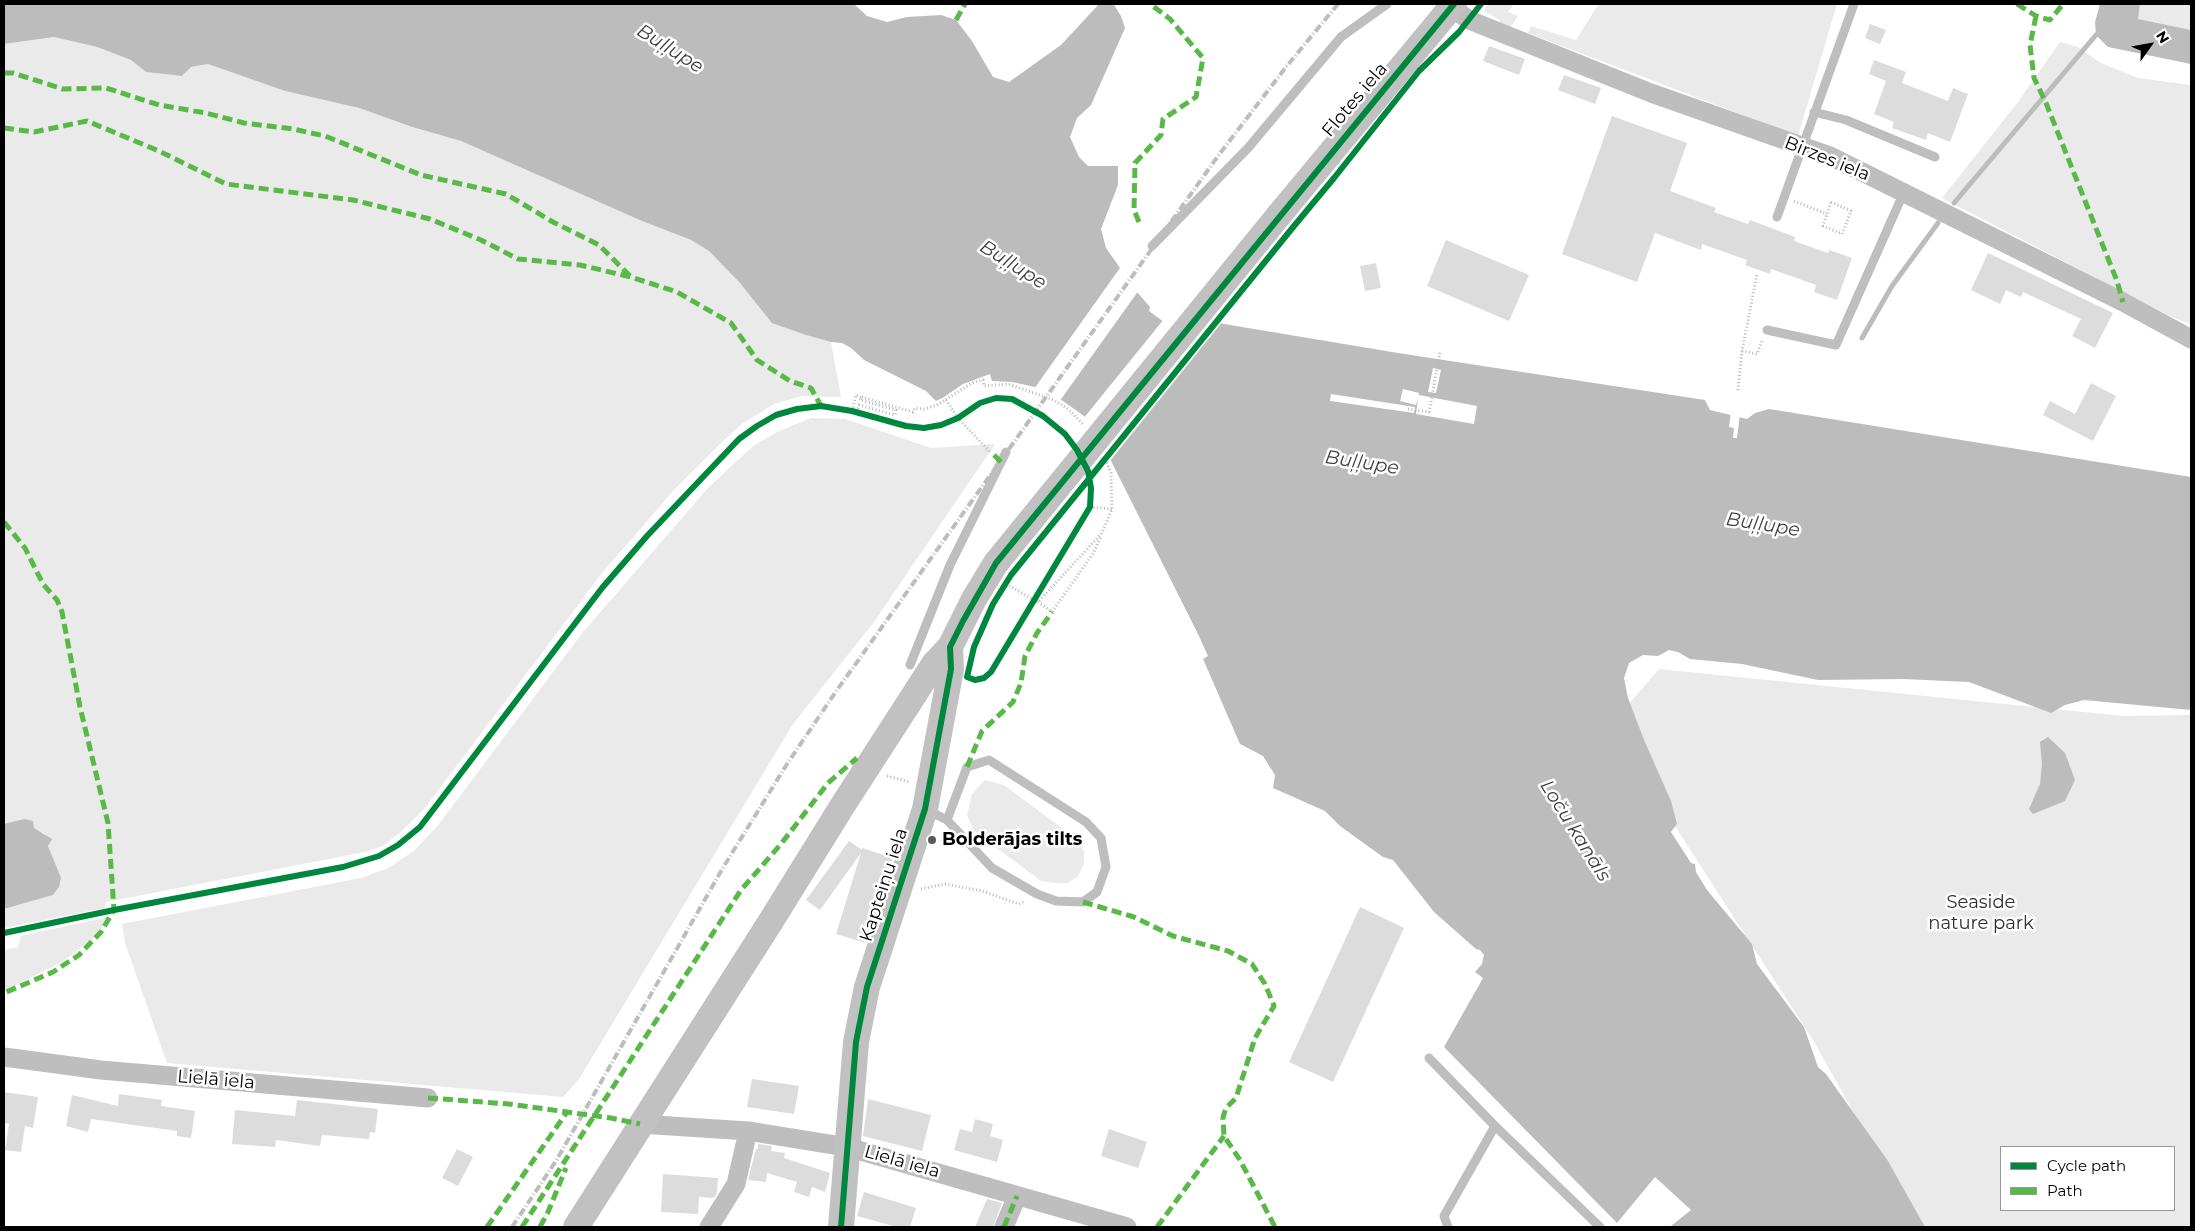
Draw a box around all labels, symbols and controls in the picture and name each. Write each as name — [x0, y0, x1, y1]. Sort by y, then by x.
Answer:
water label: Buļļupe — [632, 20, 708, 78]
north arrow — [2125, 20, 2175, 70]
text: N — [2152, 27, 2173, 47]
street label: Flotes iela — [1318, 59, 1392, 141]
street label: Birzes iela — [1781, 132, 1873, 186]
water label: Buļļupe — [975, 236, 1051, 294]
water label: Buļļupe — [1323, 446, 1401, 480]
water label: Buļļupe — [1724, 508, 1802, 542]
water label: Loču kanāls — [1535, 776, 1615, 886]
street label: Kapteiņu iela — [855, 825, 913, 945]
place label: Bolderājas tilts — [942, 829, 1082, 851]
marker: Bolderājas tilts — [926, 834, 938, 846]
park label: Seaside nature park — [1928, 892, 2034, 934]
street label: Lielā iela — [176, 1066, 256, 1094]
street label: Lielā iela — [862, 1141, 942, 1183]
legend — [2000, 1146, 2175, 1211]
text: Cycle path — [2047, 1156, 2126, 1175]
text: Path — [2047, 1181, 2083, 1200]

